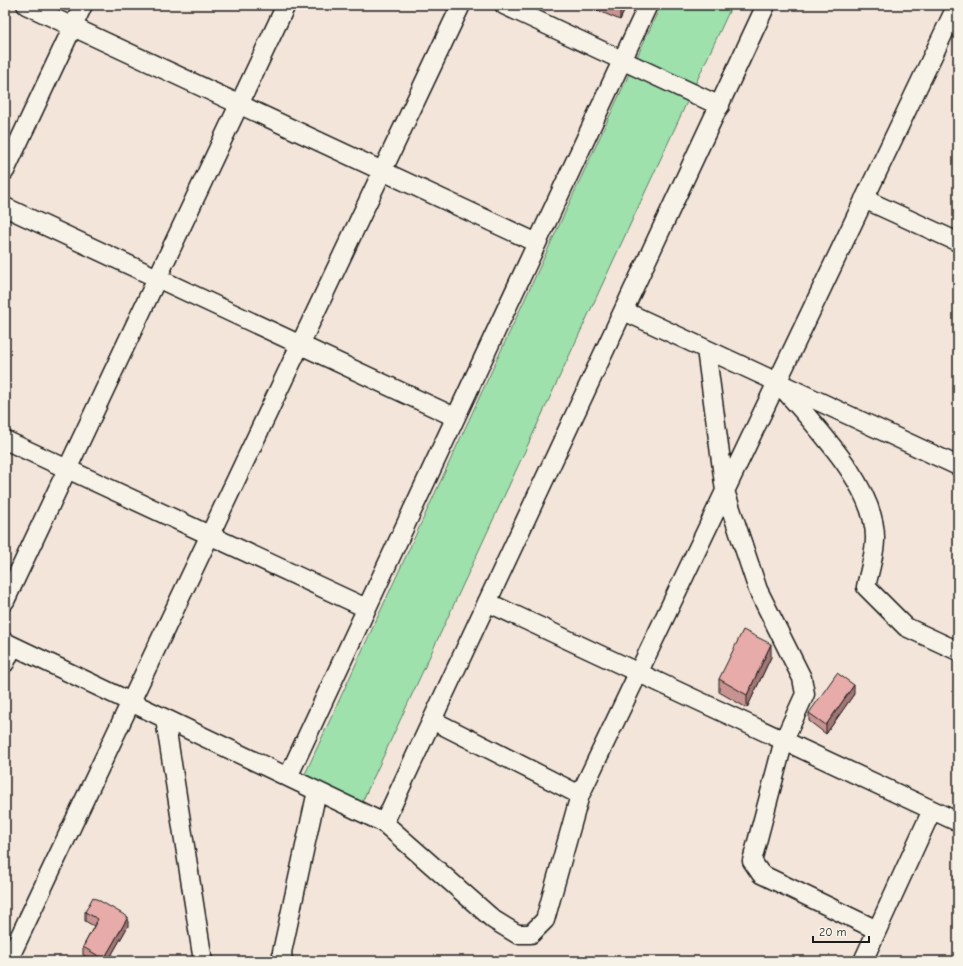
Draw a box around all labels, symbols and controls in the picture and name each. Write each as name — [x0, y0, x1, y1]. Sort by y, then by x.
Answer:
scale bar — [813, 918, 869, 944]
text: 20 m — [819, 925, 847, 939]

